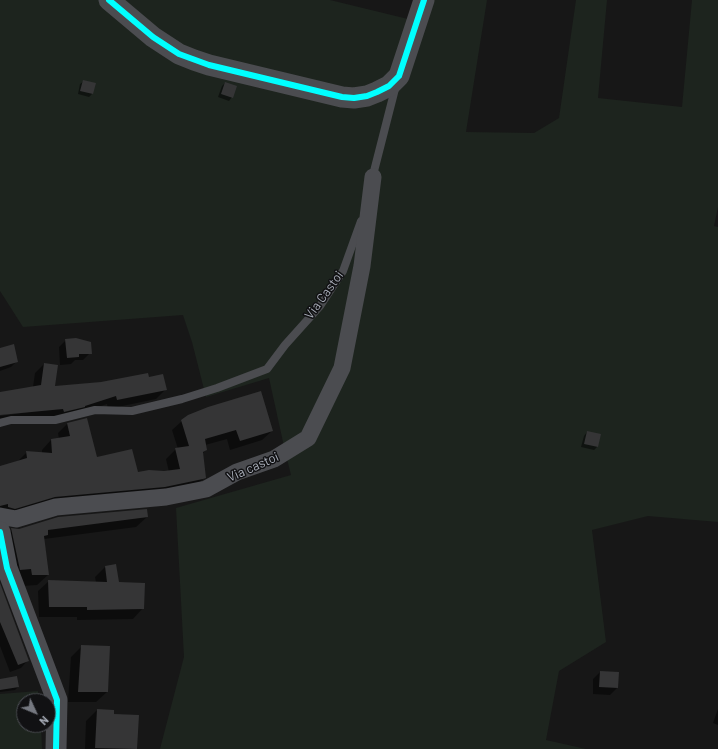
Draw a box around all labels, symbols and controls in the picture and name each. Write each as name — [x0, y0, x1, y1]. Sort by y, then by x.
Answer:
street label: Via Castoi — [301, 268, 347, 322]
street label: Via castoi — [225, 449, 281, 485]
north arrow — [16, 693, 56, 733]
text: N — [37, 714, 51, 728]

